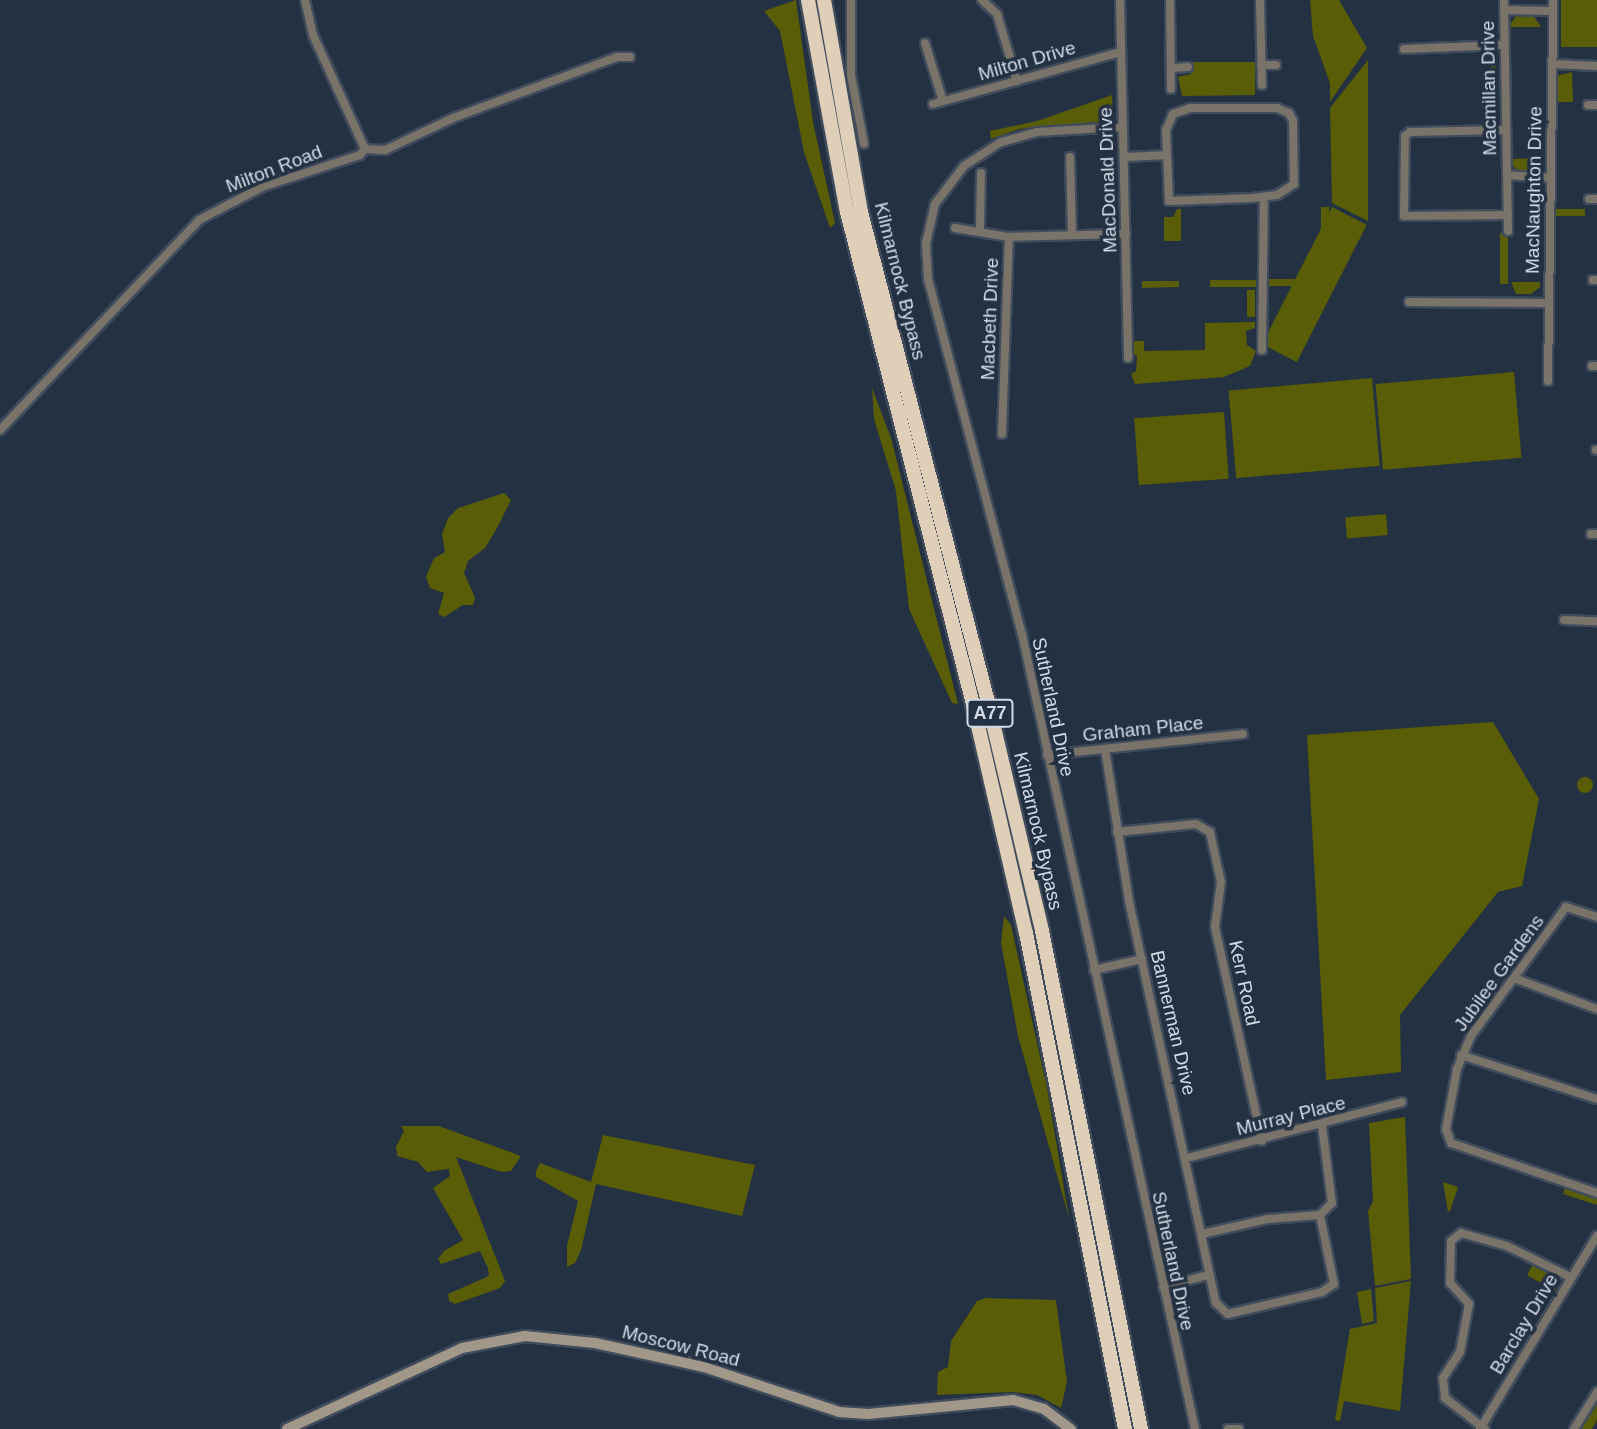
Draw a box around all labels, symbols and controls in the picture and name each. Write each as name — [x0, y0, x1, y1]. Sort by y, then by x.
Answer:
street label: Macmillan Drive — [1476, 20, 1502, 156]
street label: Milton Drive — [976, 36, 1078, 86]
street label: MacNaughton Drive — [1521, 106, 1547, 274]
street label: MacDonald Drive — [1094, 107, 1122, 253]
street label: Milton Road — [223, 140, 325, 198]
street label: Kilmarnock Bypass — [869, 200, 931, 362]
street label: Macbeth Drive — [976, 257, 1004, 381]
street label: Sutherland Drive — [1027, 635, 1079, 779]
road number: A77 — [965, 698, 1014, 728]
street label: Graham Place — [1081, 711, 1205, 747]
street label: Kilmarnock Bypass — [1009, 750, 1067, 912]
street label: Jubilee Gardens — [1449, 910, 1549, 1036]
street label: Kerr Road — [1224, 938, 1264, 1028]
street label: Bannerman Drive — [1145, 948, 1201, 1098]
street label: Murray Place — [1234, 1091, 1348, 1141]
street label: Sutherland Drive — [1147, 1189, 1199, 1333]
street label: Barclay Drive — [1485, 1270, 1563, 1378]
street label: Moscow Road — [620, 1320, 742, 1372]

